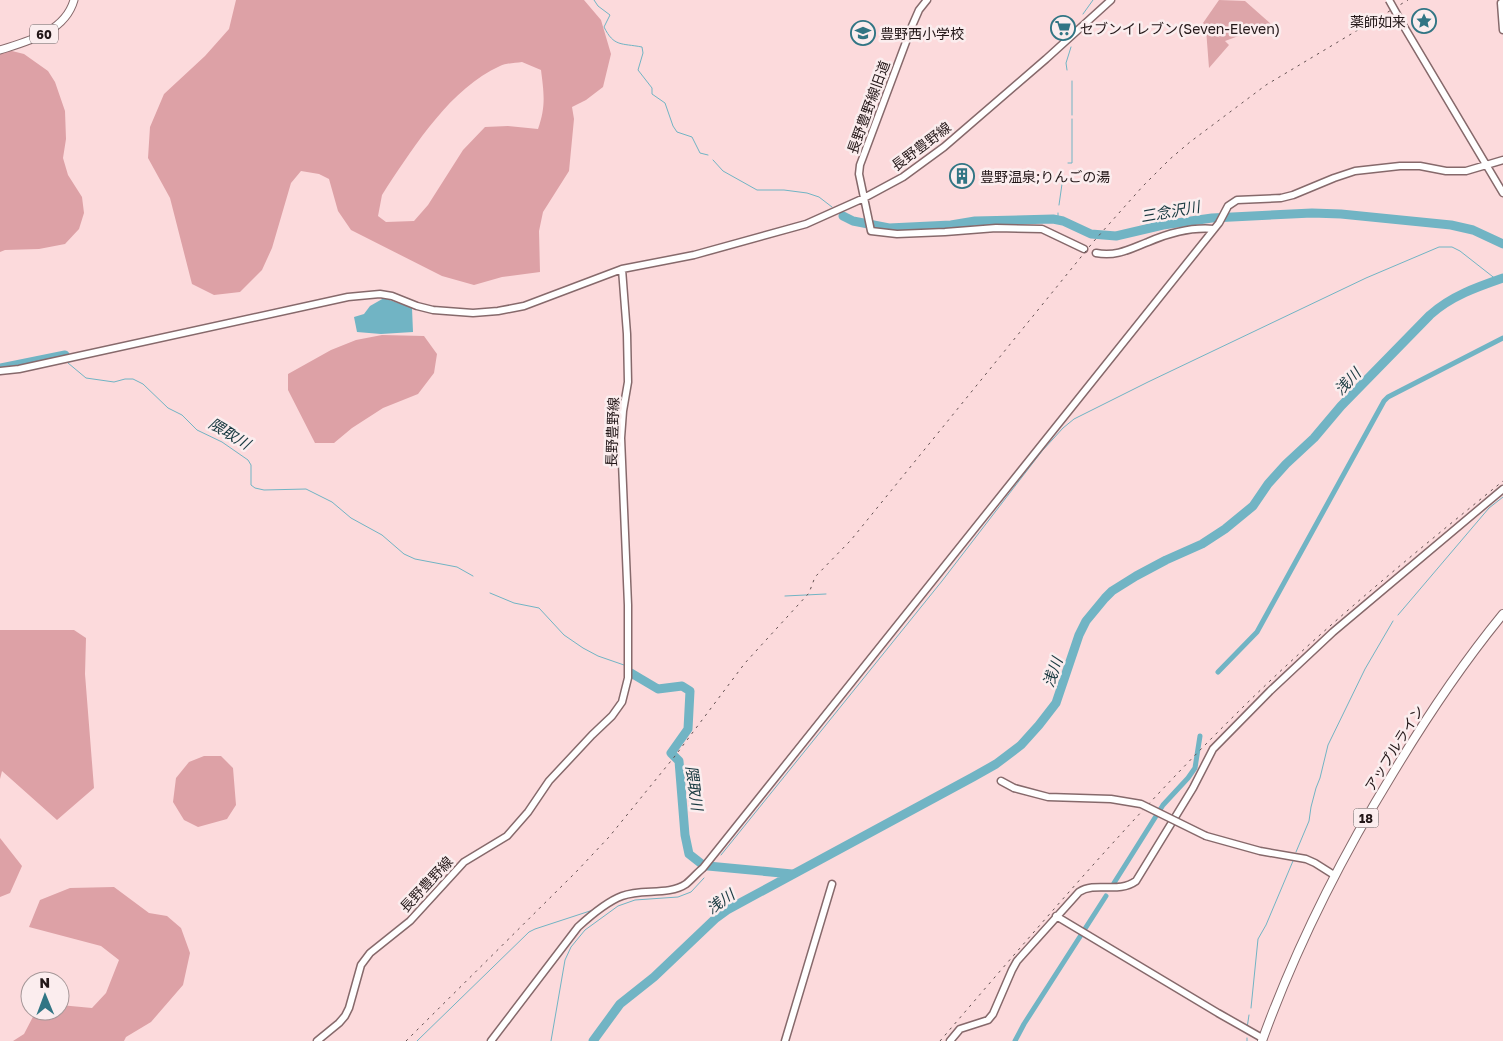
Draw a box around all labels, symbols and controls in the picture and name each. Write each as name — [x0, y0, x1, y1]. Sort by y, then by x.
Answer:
place icon: 薬師如来 — [1411, 8, 1437, 34]
place label: 薬師如来 — [1350, 13, 1406, 30]
supermarket icon: セブンイレブン(Seven-Eleven) — [1050, 15, 1076, 41]
school or university icon: 豊野西小学校 — [850, 20, 876, 46]
place label: セブンイレブン(Seven-Eleven) — [1080, 20, 1280, 37]
road number: 60 — [30, 24, 58, 44]
place label: 豊野西小学校 — [880, 25, 964, 42]
street label: 長野豊野線旧道 — [843, 58, 893, 156]
street label: 長野豊野線 — [888, 118, 954, 174]
building icon: 豊野温泉;りんごの湯 — [949, 163, 975, 189]
place label: 豊野温泉;りんごの湯 — [980, 168, 1110, 185]
water label: 三念沢川 — [1139, 197, 1203, 225]
water label: 浅川 — [1330, 363, 1365, 398]
street label: 長野豊野線 — [602, 397, 622, 467]
water label: 隈取川 — [206, 414, 256, 453]
water label: 浅川 — [1039, 653, 1066, 689]
street label: アップルライン — [1361, 702, 1427, 794]
water label: 隈取川 — [683, 764, 707, 814]
road number: 18 — [1354, 808, 1378, 828]
street label: 長野豊野線 — [396, 853, 456, 915]
water label: 浅川 — [703, 884, 739, 917]
north arrow — [20, 971, 70, 1021]
text: N — [39, 974, 50, 991]

